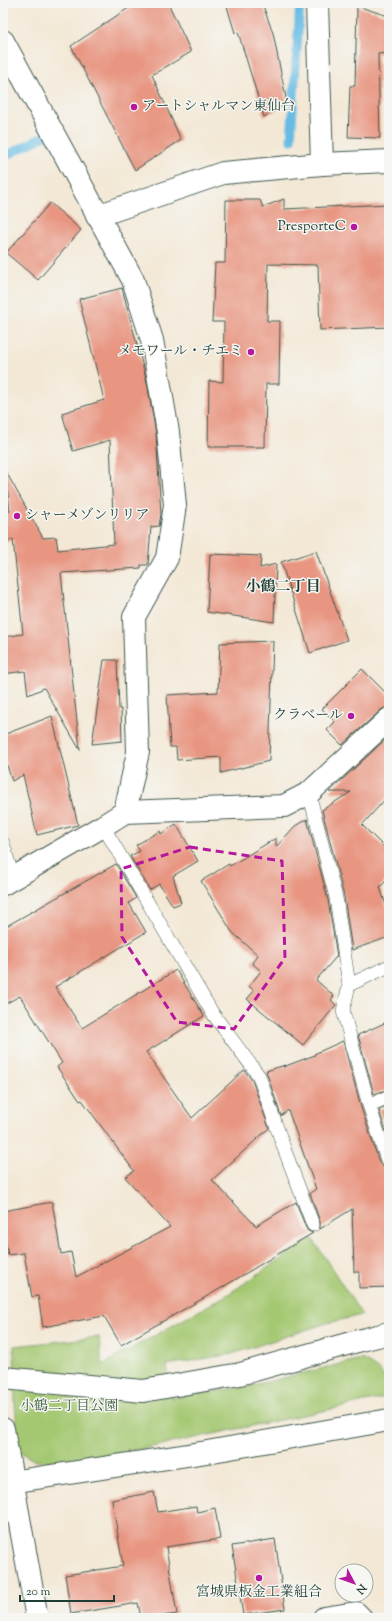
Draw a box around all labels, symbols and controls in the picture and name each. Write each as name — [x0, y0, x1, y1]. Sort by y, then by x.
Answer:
place label: アートシャルマン東仙台 — [142, 97, 295, 117]
marker: アートシャルマン東仙台 — [129, 102, 139, 112]
place label: PresporteC — [278, 217, 346, 237]
marker: PresporteC — [349, 222, 359, 232]
place label: メモワール・チエミ — [118, 342, 243, 362]
marker: メモワール・チエミ — [246, 347, 256, 357]
place label: シャーメゾンリリア — [25, 506, 150, 526]
marker: シャーメゾンリリア — [12, 511, 22, 521]
district label: 小鶴二丁目 — [245, 577, 321, 598]
place label: クラベール — [273, 706, 343, 726]
marker: クラベール — [346, 711, 356, 721]
park label: 小鶴二丁目公園 — [20, 1397, 118, 1417]
north arrow — [334, 1563, 374, 1603]
marker: 宮城県板金工業組合 — [254, 1573, 264, 1583]
scale bar — [20, 1577, 114, 1603]
text: N — [352, 1580, 370, 1598]
text: 20 m — [26, 1583, 51, 1601]
place label: 宮城県板金工業組合 — [196, 1583, 322, 1603]

